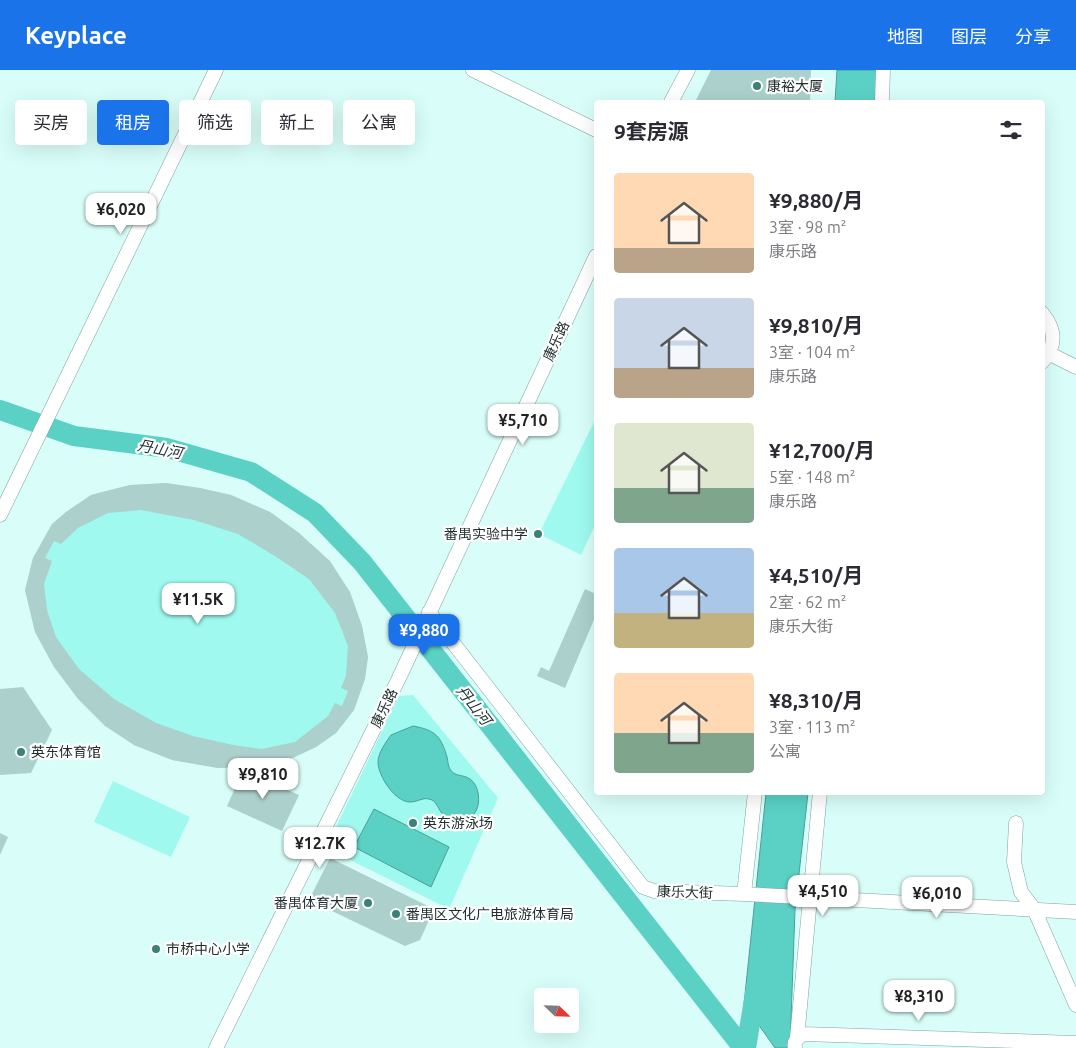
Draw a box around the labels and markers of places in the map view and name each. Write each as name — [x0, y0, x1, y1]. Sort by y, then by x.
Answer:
place label: 康裕大厦 — [767, 78, 823, 94]
marker: 康裕大厦 — [751, 80, 763, 92]
pin: ¥6,020 — [80, 192, 162, 235]
pin: ¥5,710 — [482, 404, 564, 446]
place label: 番禺实验中学 — [444, 526, 528, 542]
marker: 番禺实验中学 — [532, 528, 544, 540]
pin: ¥11.5K — [157, 582, 239, 625]
pin: ¥9,880 — [383, 614, 465, 656]
place label: 英东体育馆 — [31, 744, 101, 760]
marker: 英东体育馆 — [15, 746, 27, 758]
pin: ¥9,810 — [222, 758, 304, 800]
place label: 英东游泳场 — [423, 815, 493, 831]
marker: 英东游泳场 — [407, 817, 419, 829]
pin: ¥12.7K — [279, 826, 361, 869]
pin: ¥4,510 — [782, 874, 864, 917]
pin: ¥6,010 — [896, 876, 978, 919]
place label: 番禺体育大厦 — [274, 895, 358, 911]
marker: 番禺体育大厦 — [362, 897, 374, 909]
place label: 番禺区文化广电旅游体育局 — [406, 906, 574, 922]
marker: 番禺区文化广电旅游体育局 — [390, 908, 402, 920]
place label: 市桥中心小学 — [166, 941, 250, 957]
marker: 市桥中心小学 — [150, 943, 162, 955]
pin: ¥8,310 — [878, 980, 960, 1022]

